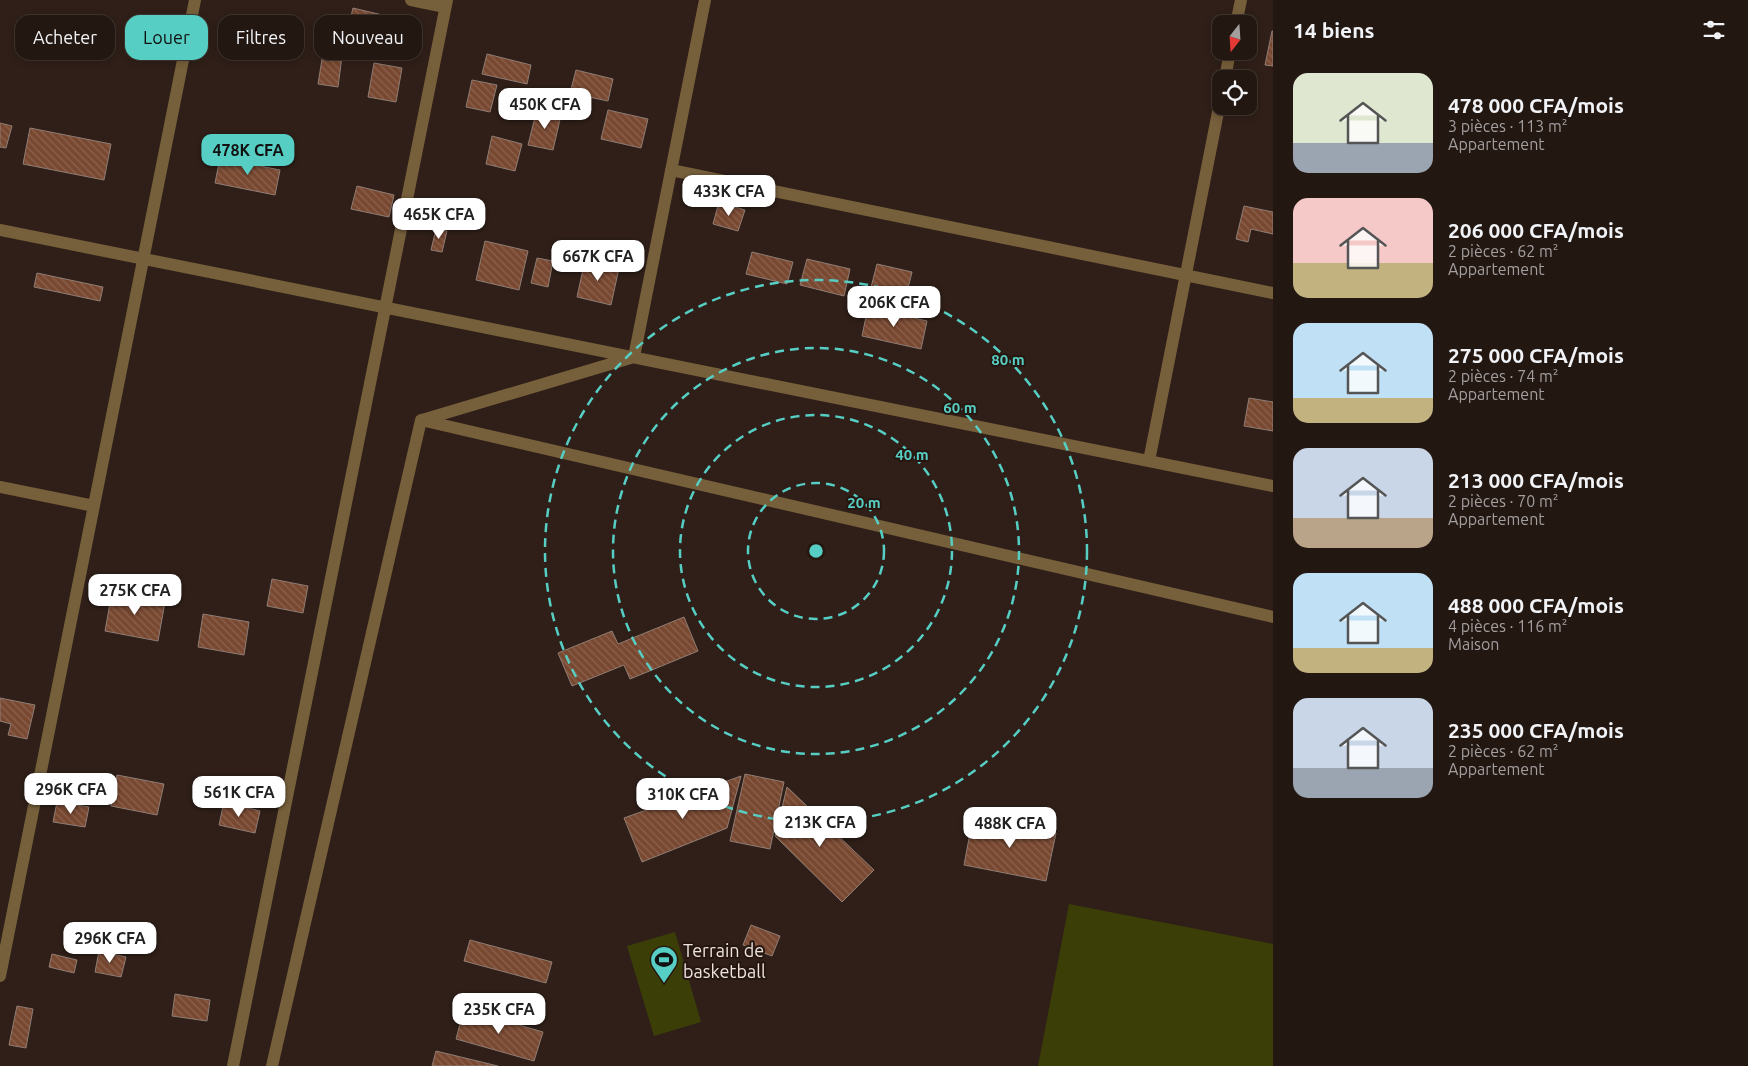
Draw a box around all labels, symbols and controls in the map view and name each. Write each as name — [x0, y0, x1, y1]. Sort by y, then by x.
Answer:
chip: Acheter — [15, 15, 115, 60]
chip: Louer — [125, 15, 208, 60]
chip: Filtres — [218, 15, 304, 60]
chip: Nouveau — [314, 15, 422, 60]
north arrow — [1212, 15, 1258, 60]
map controls — [1212, 15, 1257, 115]
icon: filters — [1700, 16, 1728, 44]
text: 14 biens — [1293, 18, 1374, 42]
button: locate — [1212, 70, 1257, 115]
pin: 450K CFA — [493, 88, 597, 130]
icon: home — [1333, 93, 1393, 153]
text: 478 000 CFA/mois — [1448, 93, 1624, 117]
text: 450K CFA — [509, 95, 581, 113]
text: 3 pièces · 113 m² — [1448, 117, 1568, 135]
pin: 478K CFA — [196, 134, 300, 176]
text: Appartement — [1448, 135, 1545, 153]
text: 478K CFA — [212, 141, 284, 159]
pin: 433K CFA — [677, 174, 781, 217]
text: 433K CFA — [693, 182, 765, 200]
pin: 465K CFA — [387, 198, 491, 240]
text: 465K CFA — [403, 205, 475, 223]
icon: home — [1333, 218, 1393, 278]
text: 206 000 CFA/mois — [1448, 218, 1624, 242]
pin: 667K CFA — [546, 240, 650, 282]
text: 2 pièces · 62 m² — [1448, 242, 1558, 260]
text: 667K CFA — [562, 247, 634, 265]
text: Appartement — [1448, 260, 1545, 278]
pin: 206K CFA — [842, 286, 946, 328]
text: 206K CFA — [858, 293, 930, 311]
icon: home — [1333, 343, 1393, 403]
text: 275 000 CFA/mois — [1448, 343, 1624, 367]
text: 80 m — [991, 351, 1025, 368]
text: 2 pièces · 74 m² — [1448, 367, 1558, 385]
text: Appartement — [1448, 385, 1545, 403]
text: 60 m — [943, 399, 977, 416]
text: 40 m — [895, 446, 929, 463]
icon: home — [1333, 468, 1393, 528]
text: 213 000 CFA/mois — [1448, 468, 1624, 492]
text: 2 pièces · 70 m² — [1448, 492, 1558, 510]
text: 20 m — [847, 494, 881, 511]
text: Appartement — [1448, 510, 1545, 528]
centre of rings — [807, 542, 825, 560]
pin: 275K CFA — [83, 574, 187, 616]
text: 275K CFA — [99, 581, 171, 599]
icon: home — [1333, 593, 1393, 653]
text: 488 000 CFA/mois — [1448, 593, 1624, 617]
text: 4 pièces · 116 m² — [1448, 617, 1568, 635]
text: Maison — [1448, 635, 1499, 653]
icon: home — [1333, 718, 1393, 778]
text: 235 000 CFA/mois — [1448, 718, 1624, 742]
text: 2 pièces · 62 m² — [1448, 742, 1558, 760]
text: Appartement — [1448, 760, 1545, 778]
pin: 296K CFA — [19, 772, 123, 815]
pin: 561K CFA — [187, 776, 291, 818]
pin: 310K CFA — [631, 778, 735, 820]
text: 296K CFA — [35, 780, 107, 798]
text: 561K CFA — [203, 783, 275, 801]
text: 310K CFA — [647, 785, 719, 803]
pin: 213K CFA — [768, 806, 872, 848]
pin: 488K CFA — [958, 806, 1062, 849]
text: 213K CFA — [784, 813, 856, 831]
text: 488K CFA — [974, 814, 1046, 832]
pin: 296K CFA — [58, 922, 162, 964]
text: 296K CFA — [74, 929, 146, 947]
place label: Terrain de basketball — [683, 940, 766, 981]
sports icon: Terrain de basketball — [649, 945, 679, 984]
pin: 235K CFA — [447, 992, 551, 1035]
text: 235K CFA — [463, 1000, 535, 1018]

